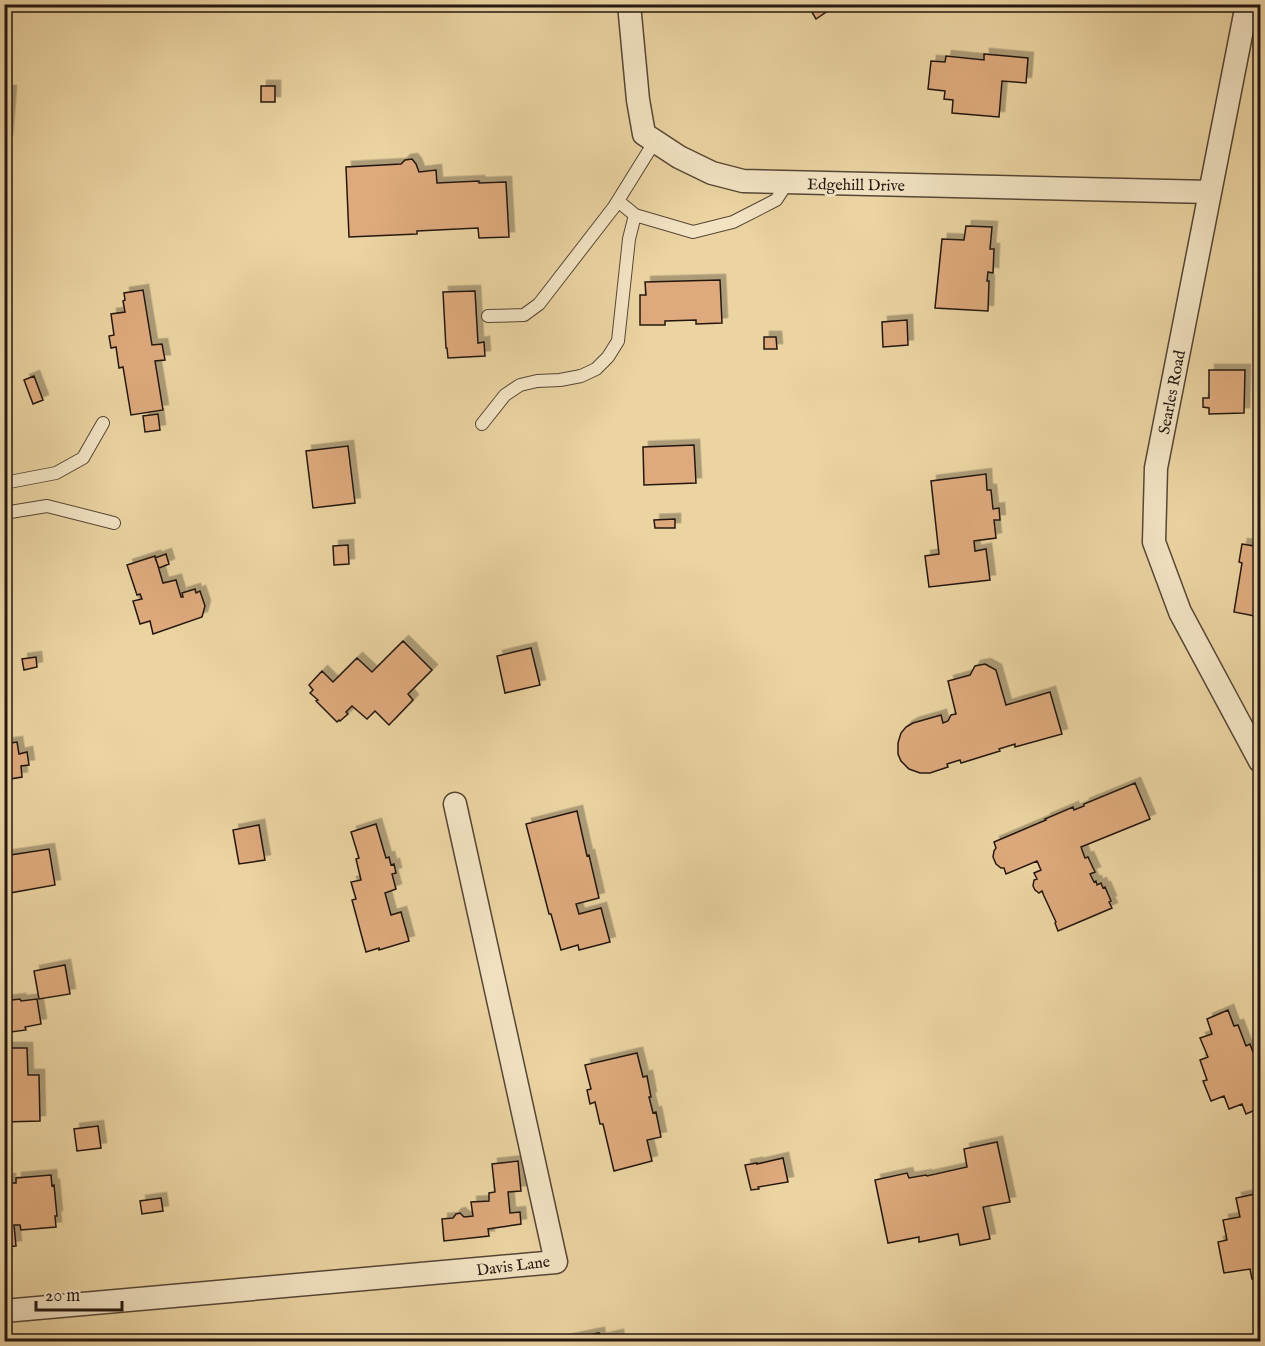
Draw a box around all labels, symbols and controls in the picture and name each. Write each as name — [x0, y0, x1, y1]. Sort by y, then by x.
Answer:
street label: Edgehill Drive — [807, 175, 905, 197]
street label: Searles Road — [1155, 348, 1191, 436]
street label: Davis Lane — [475, 1253, 551, 1281]
scale bar — [36, 1274, 122, 1312]
text: 20 m — [45, 1285, 80, 1308]

